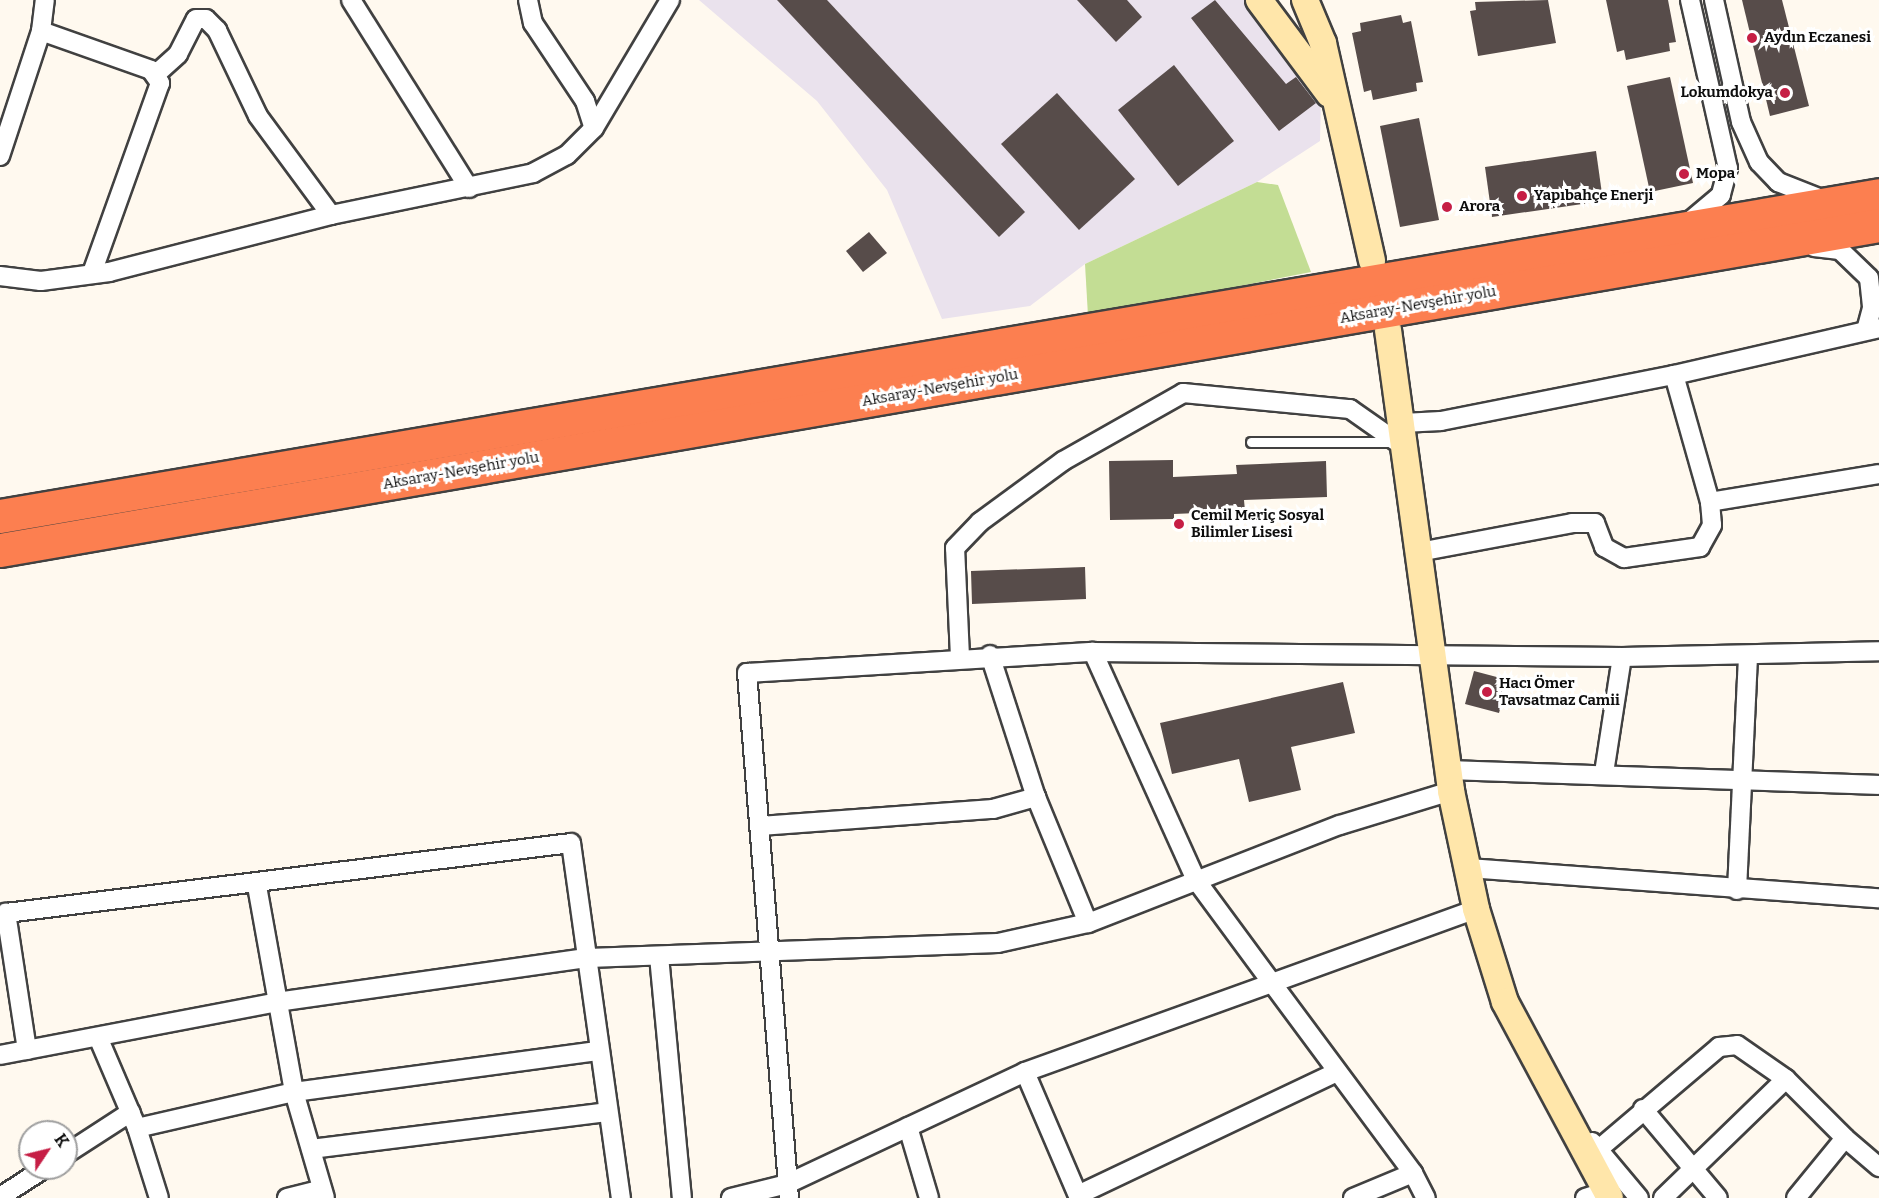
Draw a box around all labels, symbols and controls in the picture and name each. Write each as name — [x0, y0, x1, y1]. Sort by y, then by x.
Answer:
place label: Aydın Eczanesi — [1764, 29, 1871, 47]
marker: Aydın Eczanesi — [1745, 31, 1759, 45]
place label: Lokumdokya — [1681, 84, 1773, 102]
marker: Lokumdokya — [1778, 86, 1792, 100]
place label: Mopa — [1696, 165, 1735, 183]
marker: Mopa — [1677, 167, 1691, 181]
place label: Yapıbahçe Enerji — [1534, 187, 1653, 205]
marker: Yapıbahçe Enerji — [1515, 189, 1529, 203]
place label: Arora — [1459, 198, 1500, 216]
marker: Arora — [1440, 200, 1454, 214]
street label: Aksaray-Nevşehir yolu — [1338, 282, 1498, 328]
street label: Aksaray-Nevşehir yolu — [860, 365, 1020, 411]
street label: Aksaray-Nevşehir yolu — [381, 448, 541, 494]
place label: Cemil Meriç Sosyal Bilimler Lisesi — [1191, 506, 1324, 541]
marker: Cemil Meriç Sosyal Bilimler Lisesi — [1172, 517, 1186, 531]
place label: Hacı Ömer Tavsatmaz Camii — [1499, 674, 1620, 709]
marker: Hacı Ömer Tavsatmaz Camii — [1480, 685, 1494, 699]
north arrow — [18, 1120, 78, 1180]
text: K — [50, 1130, 73, 1151]

